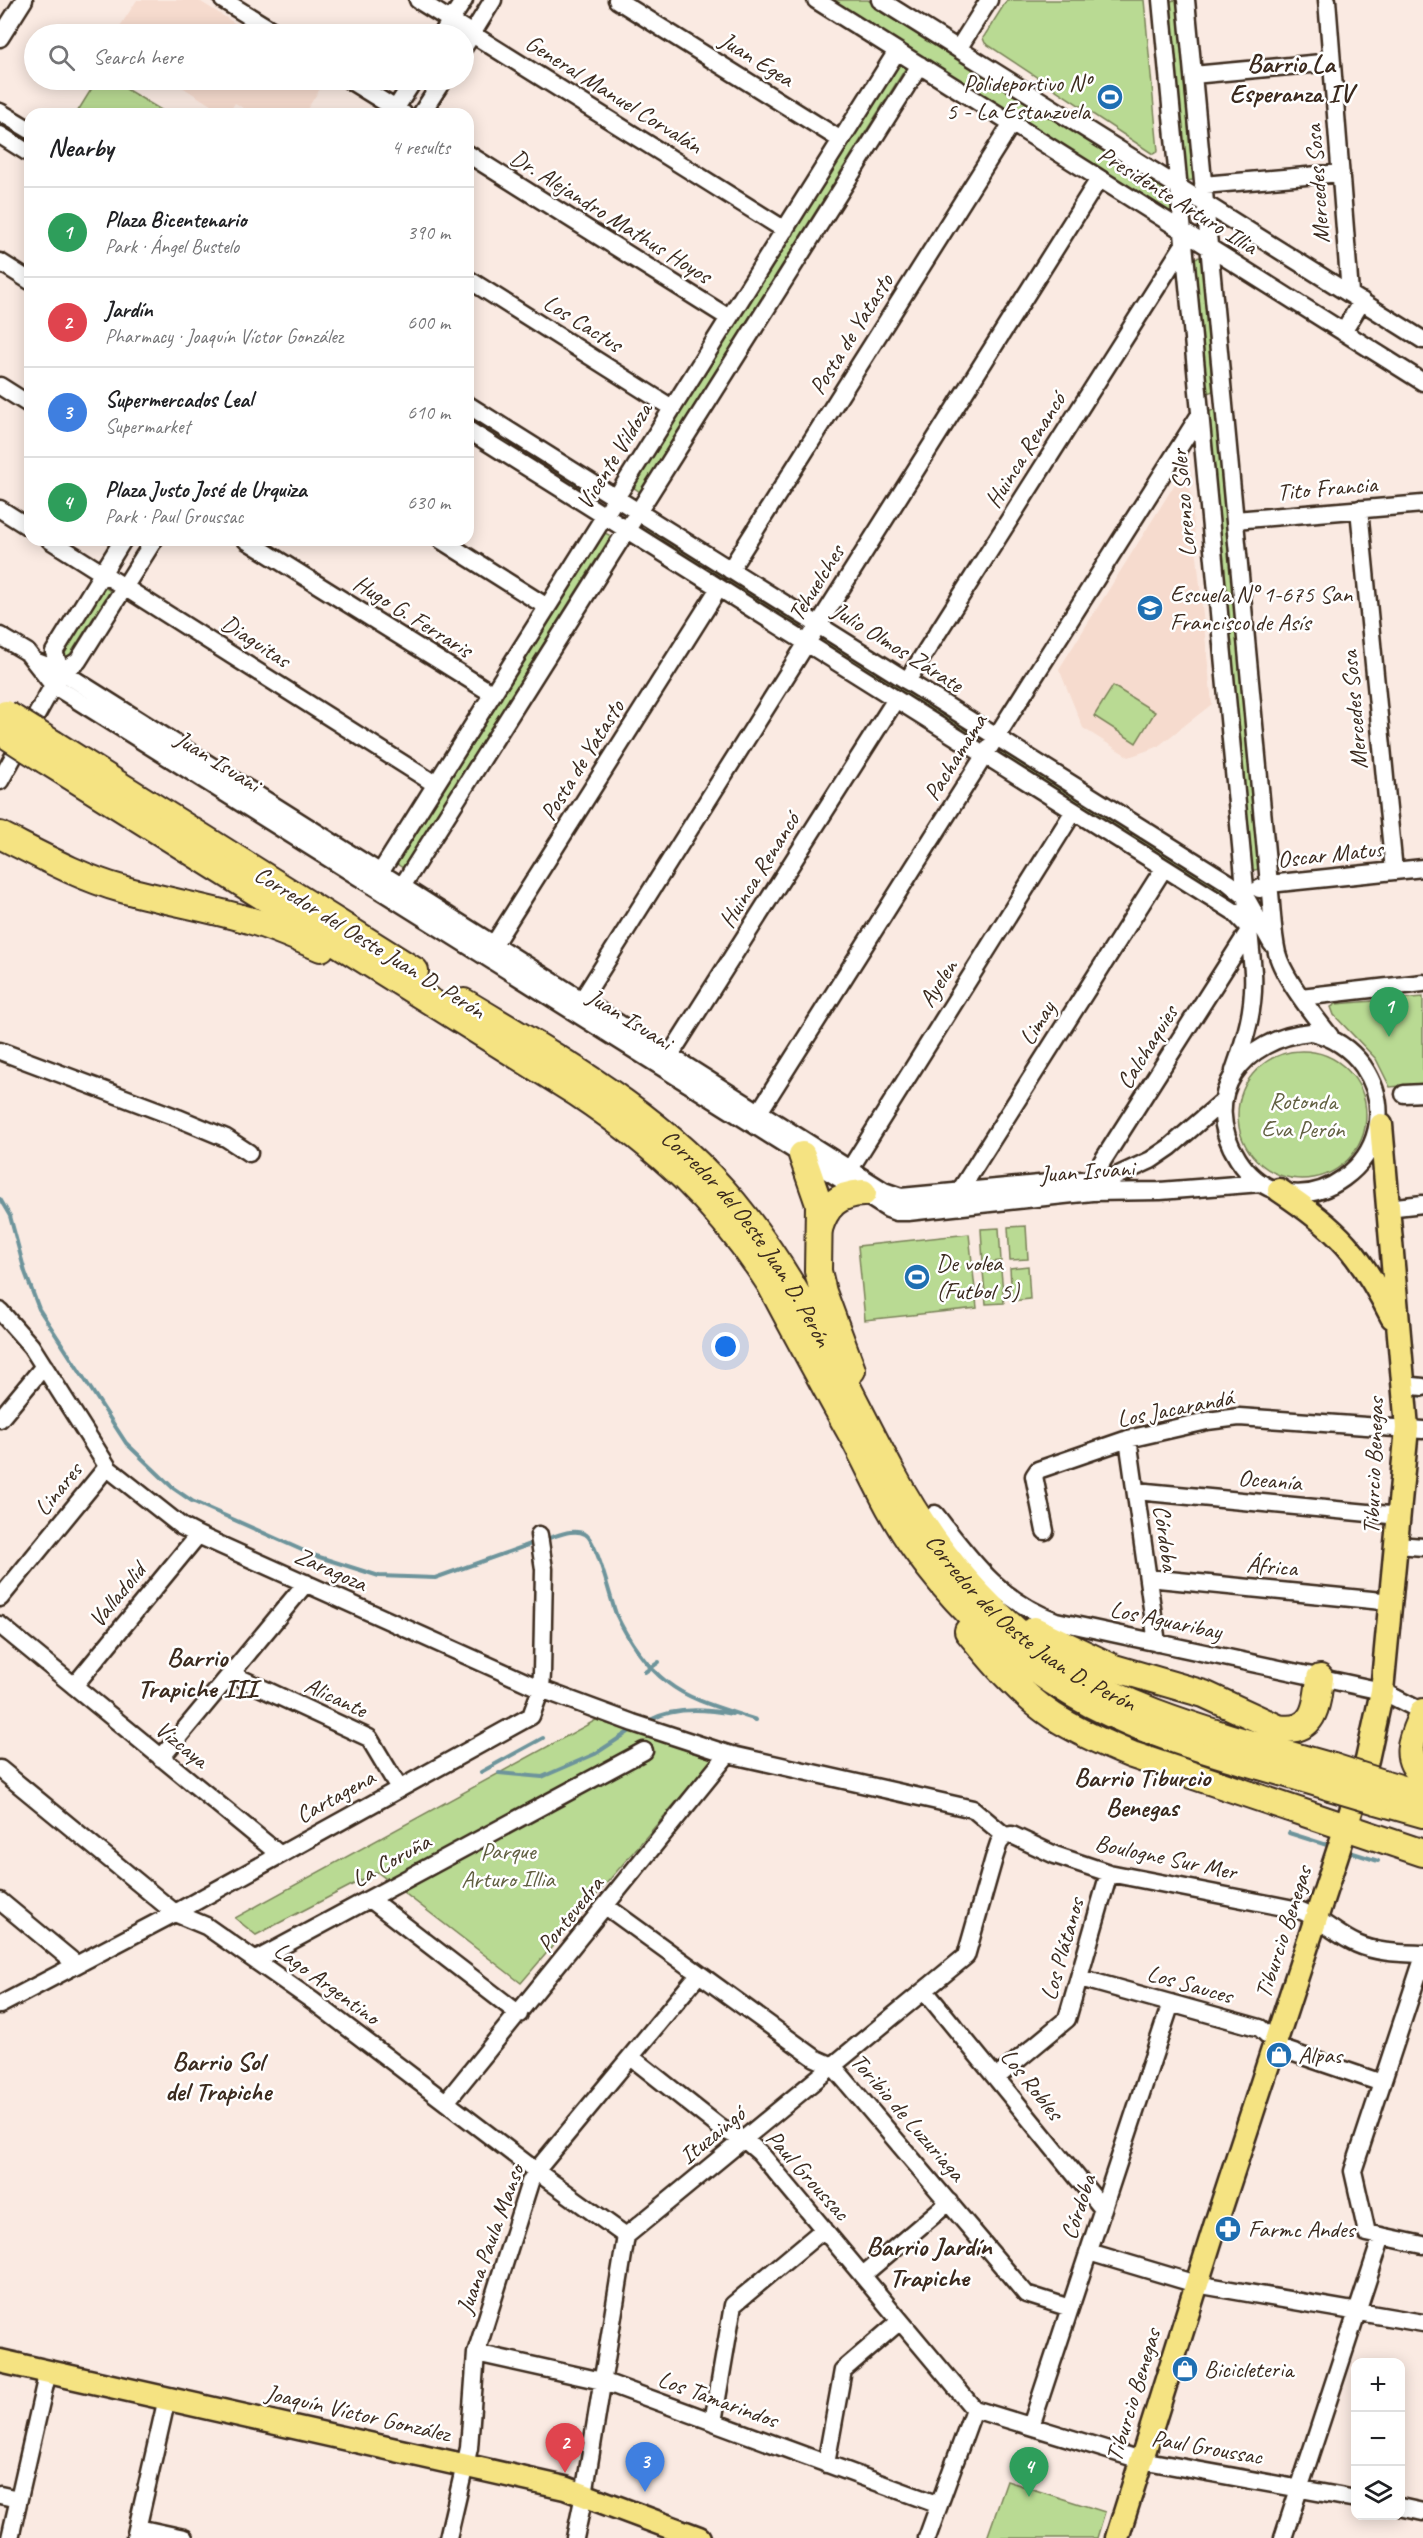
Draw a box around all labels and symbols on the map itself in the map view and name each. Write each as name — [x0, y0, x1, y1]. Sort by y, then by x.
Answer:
street label: Juan Egea — [714, 24, 801, 94]
street label: General Manuel Corvalán — [520, 28, 709, 161]
district label: Barrio La Esperanza IV — [1230, 47, 1358, 110]
place label: Polideportivo Nº 5 - La Estanzuela — [946, 68, 1094, 126]
sports icon: Polideportivo Nº 5 - La Estanzuela — [1095, 82, 1125, 112]
street label: Mercedes Sosa — [1298, 122, 1336, 244]
street label: Presidente Arturo Illia — [1093, 139, 1264, 262]
street label: Dr. Alejandro Mathus Hoyos — [505, 142, 719, 292]
street label: Posta de Yatasto — [802, 267, 901, 400]
street label: Los Cactus — [538, 287, 630, 360]
street label: Huinca Renancó — [978, 384, 1074, 513]
street label: Vicente Vildoza — [569, 395, 660, 515]
street label: Lorenzo Soler — [1163, 445, 1203, 558]
street label: Tito Francia — [1276, 469, 1380, 507]
street label: Tehuelches — [781, 538, 852, 627]
street label: Hugo G. Ferraris — [348, 568, 480, 666]
place label: Escuela N° 1-675 San Francisco de Asís — [1170, 579, 1353, 637]
school or university icon: Escuela N° 1-675 San Francisco de Asís — [1135, 593, 1165, 623]
street label: Julio Olmos Zárate — [826, 594, 971, 700]
street label: Diaguitas — [216, 608, 298, 675]
street label: Mercedes Sosa — [1334, 648, 1374, 771]
street label: Posta de Yatasto — [533, 693, 632, 826]
street label: Pachamama — [917, 707, 994, 806]
street label: Juan Isuani — [169, 723, 268, 800]
street label: Huinca Renancó — [712, 804, 808, 933]
street label: Oscar Matus — [1276, 833, 1386, 874]
street label: Corredor del Oeste Juan D. Perón — [249, 859, 492, 1026]
street label: Ayelen — [912, 953, 965, 1012]
street label: Juan Isuani — [581, 981, 680, 1058]
pin: 1 — [1370, 988, 1408, 1037]
street label: Limay — [1012, 994, 1063, 1051]
street label: Calchaquies — [1110, 998, 1185, 1094]
park label: Rotonda Eva Perón — [1261, 1086, 1346, 1144]
street label: Corredor del Oeste Juan D. Perón — [655, 1123, 839, 1353]
street label: Juan Isuani — [1038, 1153, 1138, 1189]
place label: De volea (Futbol 5) — [936, 1248, 1020, 1306]
sports icon: De volea (Futbol 5) — [902, 1262, 932, 1292]
your location — [711, 1332, 740, 1361]
street label: Los Jacarandá — [1114, 1382, 1238, 1434]
street label: Tiburcio Benegas — [1356, 1395, 1390, 1535]
street label: Linares — [27, 1455, 90, 1522]
street label: Oceanía — [1237, 1462, 1305, 1498]
street label: Córdoba — [1147, 1503, 1186, 1574]
street label: Corredor del Oeste Juan D. Perón — [919, 1528, 1142, 1718]
street label: Zaragoza — [290, 1540, 373, 1599]
street label: África — [1245, 1549, 1300, 1583]
street label: Valladolid — [82, 1554, 154, 1633]
street label: Los Aguaribay — [1107, 1594, 1226, 1647]
district label: Barrio Trapiche III — [137, 1640, 263, 1705]
street label: Alicante — [300, 1670, 374, 1725]
street label: Vizcaya — [149, 1713, 216, 1776]
street label: Cartagena — [290, 1761, 381, 1830]
district label: Barrio Tiburcio Benegas — [1074, 1761, 1212, 1824]
street label: La Coruña — [346, 1825, 437, 1894]
street label: Boulogne Sur Mer — [1092, 1827, 1242, 1887]
park label: Parque Arturo Illia — [461, 1836, 556, 1894]
street label: Tiburcio Benegas — [1248, 1860, 1319, 2002]
street label: Pontevedra — [530, 1869, 611, 1958]
street label: Los Plátanos — [1033, 1893, 1091, 2003]
street label: Lago Argentino — [268, 1935, 388, 2033]
street label: Los Sauces — [1144, 1958, 1238, 2011]
shop icon: Alpas — [1264, 2040, 1294, 2070]
place label: Alpas — [1298, 2040, 1344, 2070]
street label: Los Robles — [994, 2042, 1072, 2128]
district label: Barrio Sol del Trapiche — [165, 2045, 273, 2108]
street label: Toribio de Luzuriaga — [844, 2047, 973, 2188]
street label: Ituzaingó — [673, 2097, 754, 2171]
street label: Paul Groussac — [759, 2123, 858, 2228]
street label: Juana Paula Manso — [449, 2158, 532, 2319]
street label: Córdoba — [1053, 2169, 1103, 2243]
pharmacy icon: Farmc Andes — [1213, 2214, 1243, 2244]
place label: Farmc Andes — [1248, 2214, 1357, 2244]
district label: Barrio Jardín Trapiche — [866, 2229, 993, 2294]
street label: Tiburcio Benegas — [1099, 2323, 1168, 2465]
shop icon: Bicicleteria — [1170, 2354, 1200, 2384]
place label: Bicicleteria — [1204, 2354, 1295, 2384]
street label: Los Tamarindos — [654, 2363, 784, 2435]
street label: Joaquín Víctor González — [262, 2377, 455, 2449]
street label: Paul Groussac — [1149, 2423, 1266, 2472]
pin: 2 — [546, 2424, 584, 2473]
pin: 3 — [626, 2442, 664, 2492]
pin: 4 — [1010, 2448, 1048, 2497]

